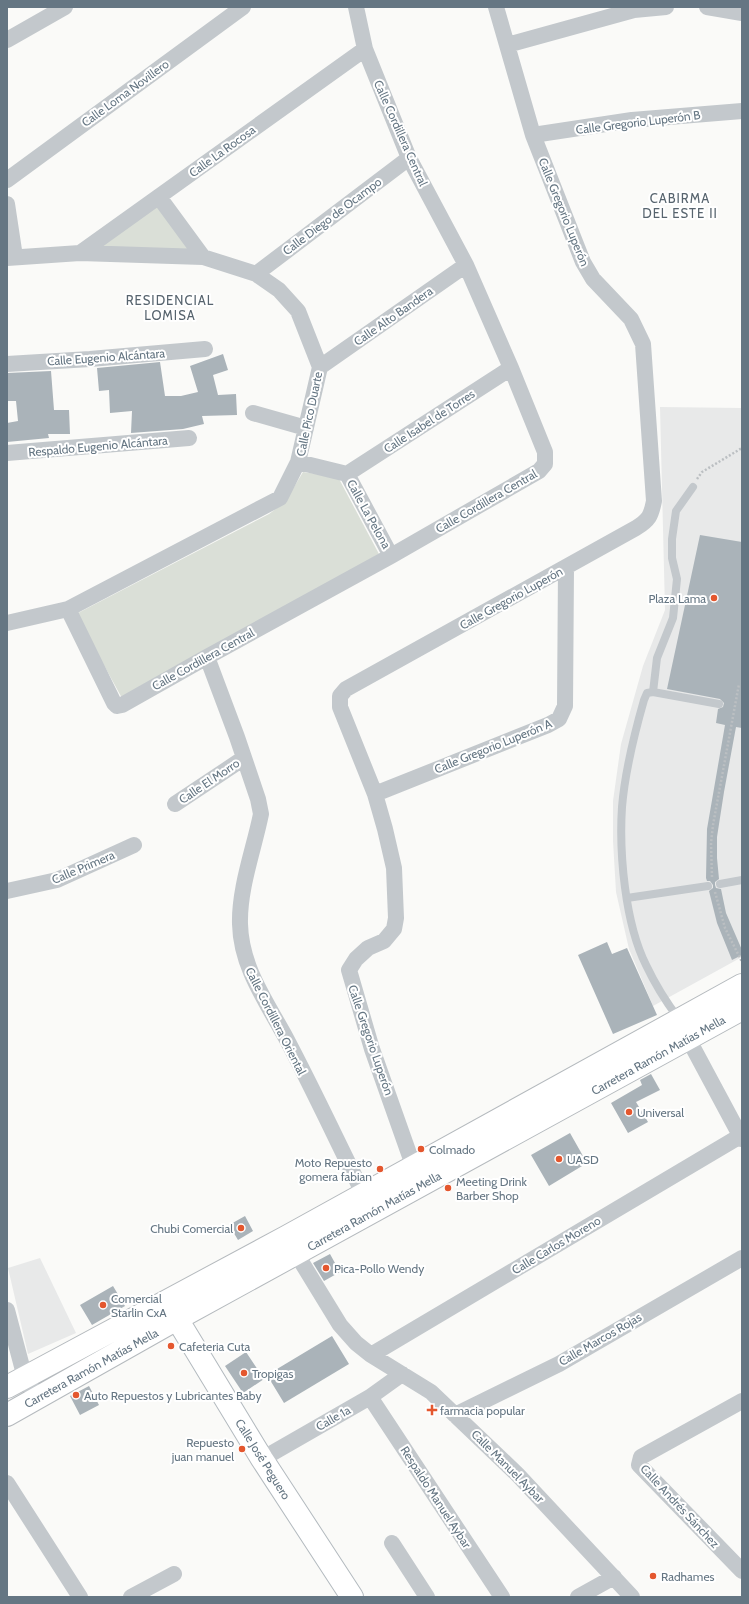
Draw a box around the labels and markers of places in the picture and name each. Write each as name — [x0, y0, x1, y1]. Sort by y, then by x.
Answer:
place label: Plaza Lama — [648, 591, 706, 606]
marker: Plaza Lama — [709, 593, 719, 603]
place label: Universal — [637, 1105, 684, 1120]
marker: Universal — [624, 1107, 634, 1117]
place label: Colmado — [429, 1142, 476, 1157]
marker: Colmado — [416, 1144, 426, 1154]
place label: UASD — [567, 1152, 599, 1167]
marker: UASD — [554, 1154, 564, 1164]
place label: Moto Repuesto gomera fabian — [295, 1155, 372, 1184]
marker: Moto Repuesto gomera fabian — [375, 1164, 385, 1174]
place label: Meeting Drink Barber Shop — [456, 1174, 528, 1203]
marker: Meeting Drink Barber Shop — [443, 1183, 453, 1193]
place label: Chubi Comercial — [150, 1221, 233, 1236]
marker: Chubi Comercial — [236, 1223, 246, 1233]
place label: Pica-Pollo Wendy — [334, 1261, 424, 1276]
marker: Pica-Pollo Wendy — [321, 1263, 331, 1273]
place label: Comercial Starlin CxA — [111, 1291, 167, 1320]
marker: Comercial Starlin CxA — [98, 1300, 108, 1310]
place label: Cafeteria Cuta — [179, 1339, 251, 1354]
marker: Cafeteria Cuta — [166, 1341, 176, 1351]
place label: Tropigas — [252, 1366, 294, 1381]
marker: Tropigas — [239, 1368, 249, 1378]
place label: Auto Repuestos y Lubricantes Baby — [84, 1388, 261, 1403]
marker: Auto Repuestos y Lubricantes Baby — [71, 1390, 81, 1400]
place label: farmacia popular — [440, 1403, 525, 1418]
marker: farmacia popular — [427, 1405, 437, 1415]
place label: Repuesto juan manuel — [171, 1435, 234, 1464]
marker: Repuesto juan manuel — [237, 1444, 247, 1454]
place label: Radhames — [661, 1569, 715, 1584]
marker: Radhames — [648, 1571, 658, 1581]

